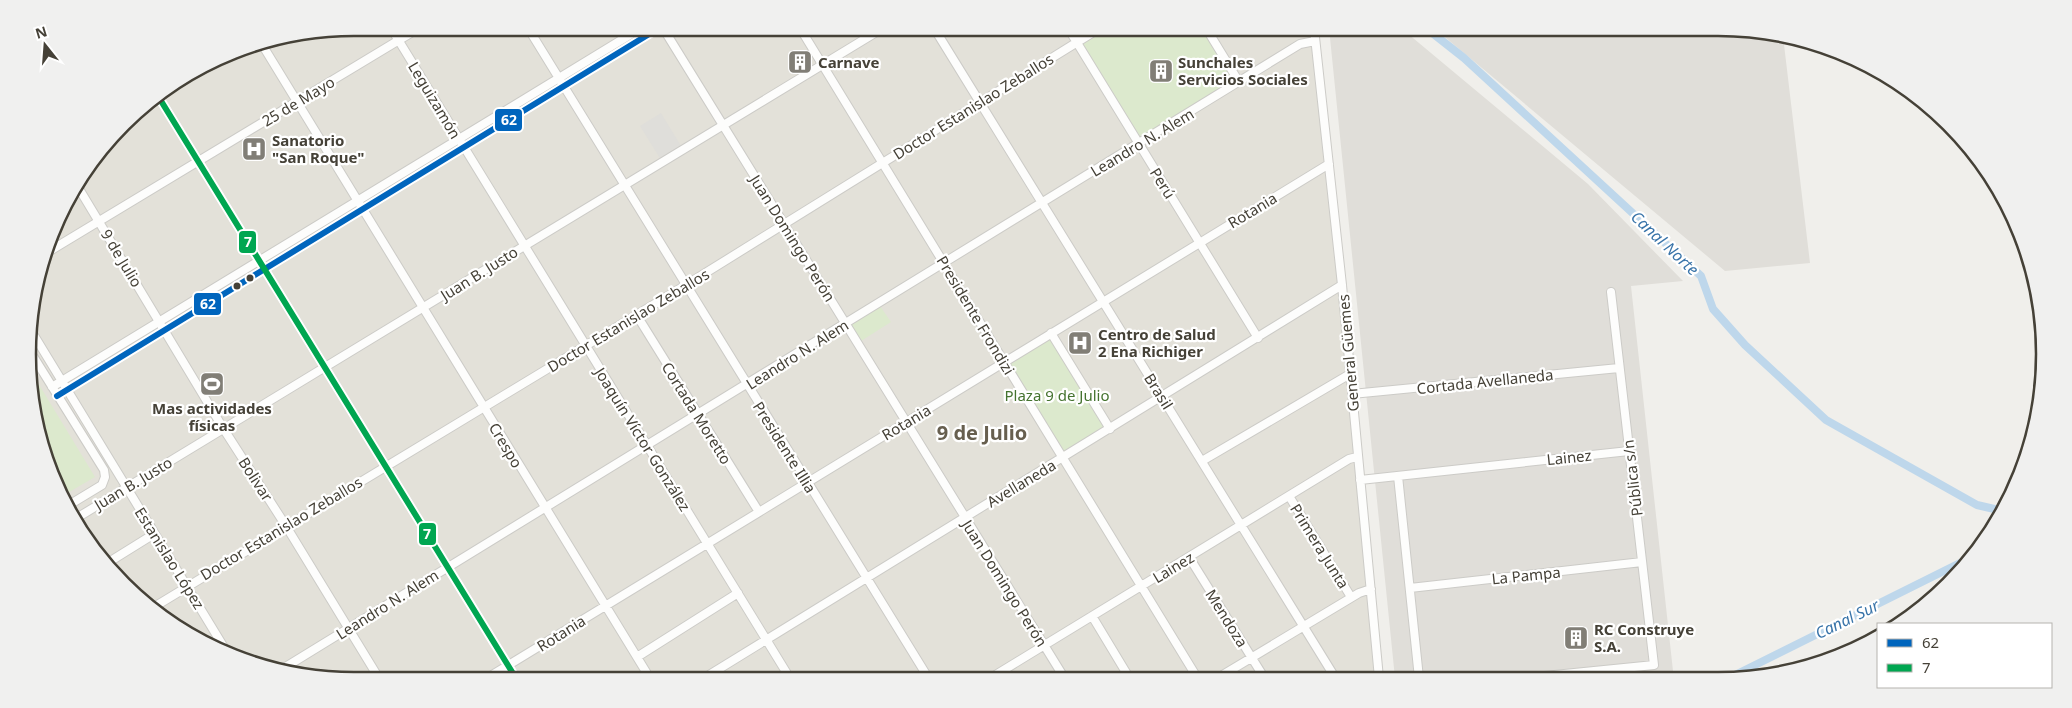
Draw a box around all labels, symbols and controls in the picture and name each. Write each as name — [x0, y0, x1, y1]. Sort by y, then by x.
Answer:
north arrow — [20, 20, 70, 70]
text: N — [33, 21, 49, 43]
street label: Doctor Estanislao Zeballos — [889, 48, 1057, 164]
building icon: Carnave — [787, 49, 813, 75]
place label: Carnave — [818, 52, 880, 72]
place label: Sunchales Servicios Sociales — [1178, 52, 1308, 89]
street label: Leguizamón — [404, 58, 466, 142]
building icon: Sunchales Servicios Sociales — [1148, 58, 1174, 84]
street label: 25 de Mayo — [258, 71, 338, 131]
street label: Leandro N. Alem — [1087, 103, 1197, 181]
line badge: 62 — [494, 108, 523, 132]
text: 62 — [501, 110, 517, 129]
place label: Sanatorio "San Roque" — [272, 130, 365, 167]
hospital icon: Sanatorio "San Roque" — [241, 136, 267, 162]
street label: Perú — [1146, 164, 1180, 202]
street label: Juan Domingo Perón — [745, 169, 840, 305]
street label: Rotania — [1224, 188, 1280, 232]
water label: Canal Norte — [1626, 206, 1704, 280]
street label: 9 de Julio — [97, 225, 147, 291]
line badge: 7 — [238, 230, 257, 254]
text: 7 — [244, 232, 252, 251]
street label: Juan B. Justo — [435, 241, 521, 306]
street label: Presidente Frondizi — [933, 252, 1019, 378]
street label: Doctor Estanislao Zeballos — [543, 264, 713, 376]
unlabelled marker — [245, 273, 255, 283]
unlabelled marker — [232, 281, 242, 291]
line badge: 62 — [193, 292, 222, 316]
text: 62 — [200, 294, 216, 313]
street label: General Güemes — [1333, 294, 1363, 412]
street label: Leandro N. Alem — [742, 314, 852, 394]
place label: Centro de Salud 2 Ena Richiger — [1098, 324, 1216, 361]
hospital icon: Centro de Salud 2 Ena Richiger — [1067, 330, 1093, 356]
street label: Cortada Moretto — [658, 358, 736, 468]
street label: Joaquín Víctor González — [590, 362, 695, 515]
street label: Cortada Avellaneda — [1416, 364, 1554, 398]
street label: Brasil — [1140, 369, 1178, 413]
sports icon: Mas actividades físicas — [199, 371, 225, 397]
park label: Plaza 9 de Julio — [1005, 385, 1109, 405]
street label: Presidente Illia — [749, 397, 821, 497]
place label: Mas actividades físicas — [152, 398, 272, 435]
street label: Rotania — [878, 400, 934, 444]
street label: Crespo — [485, 419, 527, 471]
district label: 9 de Julio — [937, 419, 1027, 446]
street label: Pública s/n — [1617, 439, 1647, 517]
street label: Lainez — [1546, 445, 1592, 469]
street label: Juan B. Justo — [89, 452, 176, 515]
street label: Bolivar — [234, 453, 278, 505]
street label: Avellaneda — [983, 455, 1059, 511]
street label: Doctor Estanislao Zeballos — [196, 472, 366, 584]
street label: Primera Junta — [1286, 500, 1354, 592]
street label: Estanislao López — [131, 503, 209, 613]
street label: Juan Domingo Perón — [957, 514, 1052, 650]
line badge: 7 — [418, 522, 437, 546]
text: 7 — [423, 524, 431, 543]
street label: Lainez — [1149, 547, 1197, 587]
street label: La Pampa — [1490, 561, 1562, 589]
street label: Leandro N. Alem — [332, 564, 442, 644]
street label: Mendoza — [1201, 585, 1253, 651]
water label: Canal Sur — [1811, 594, 1883, 644]
street label: Rotania — [533, 610, 589, 656]
place label: RC Construye S.A. — [1594, 619, 1694, 656]
legend — [1877, 623, 2052, 688]
building icon: RC Construye S.A. — [1563, 625, 1589, 651]
text: 62 — [1922, 632, 1939, 652]
text: 7 — [1922, 657, 1931, 677]

